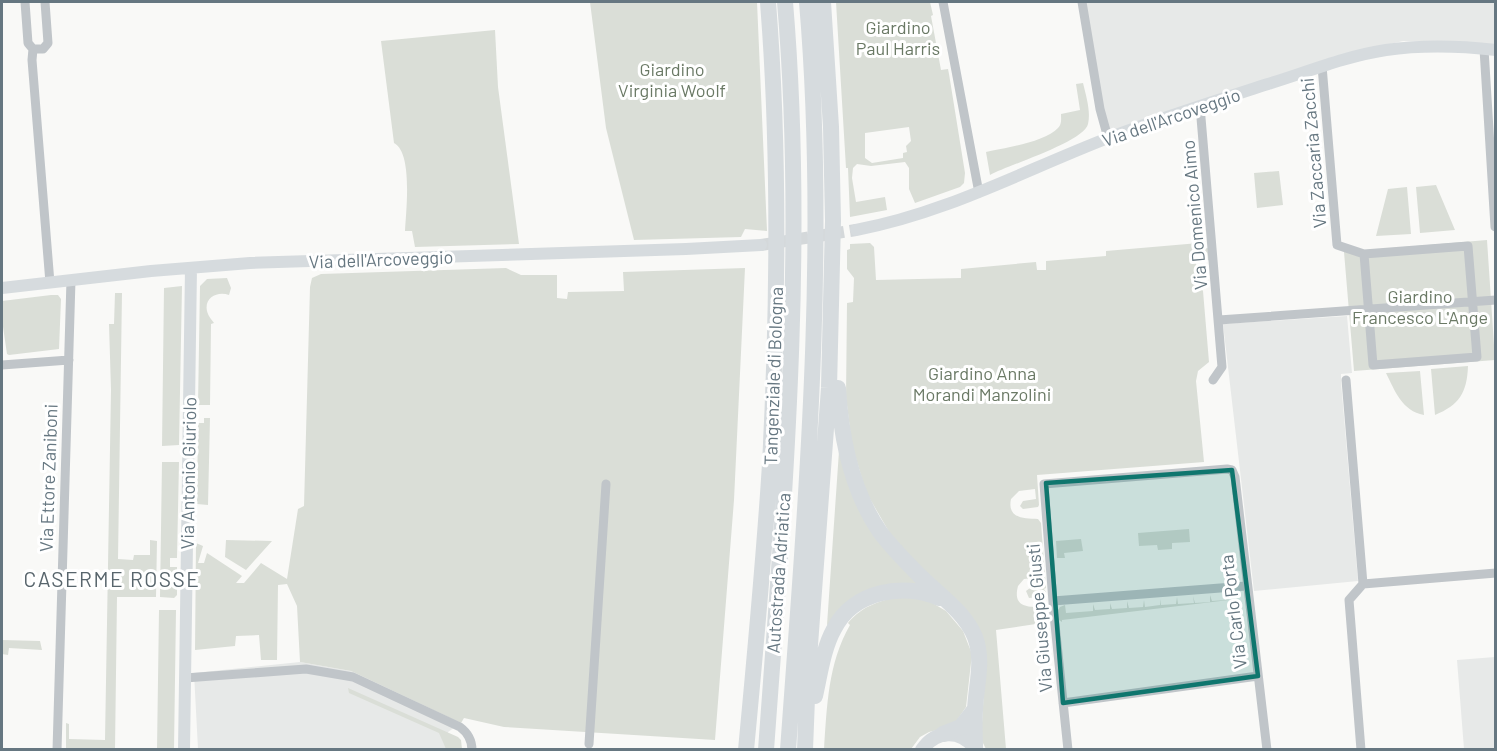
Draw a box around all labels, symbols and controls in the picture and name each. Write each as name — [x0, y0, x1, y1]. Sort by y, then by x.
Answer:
park label: Giardino Paul Harris — [856, 16, 940, 59]
park label: Giardino Virginia Woolf — [618, 58, 726, 101]
street label: Via Zaccaria Zacchi — [1295, 77, 1331, 229]
street label: Via dell'Arcoveggio — [1099, 83, 1243, 151]
street label: Via Domenico Aimo — [1176, 139, 1212, 291]
street label: Via dell'Arcoveggio — [308, 245, 454, 273]
park label: Giardino Francesco L'Ange — [1352, 285, 1488, 328]
street label: Tangenziale di Bologna — [759, 286, 787, 466]
park label: Giardino Anna Morandi Manzolini — [913, 362, 1051, 405]
street label: Via Antonio Giuriolo — [176, 397, 200, 549]
street label: Via Ettore Zaniboni — [34, 403, 62, 553]
street label: Autostrada Adriatica — [761, 492, 795, 654]
street label: Via Giuseppe Giusti — [1022, 543, 1056, 693]
street label: Via Carlo Porta — [1215, 554, 1251, 670]
district label: CASERME ROSSE — [23, 566, 201, 591]

